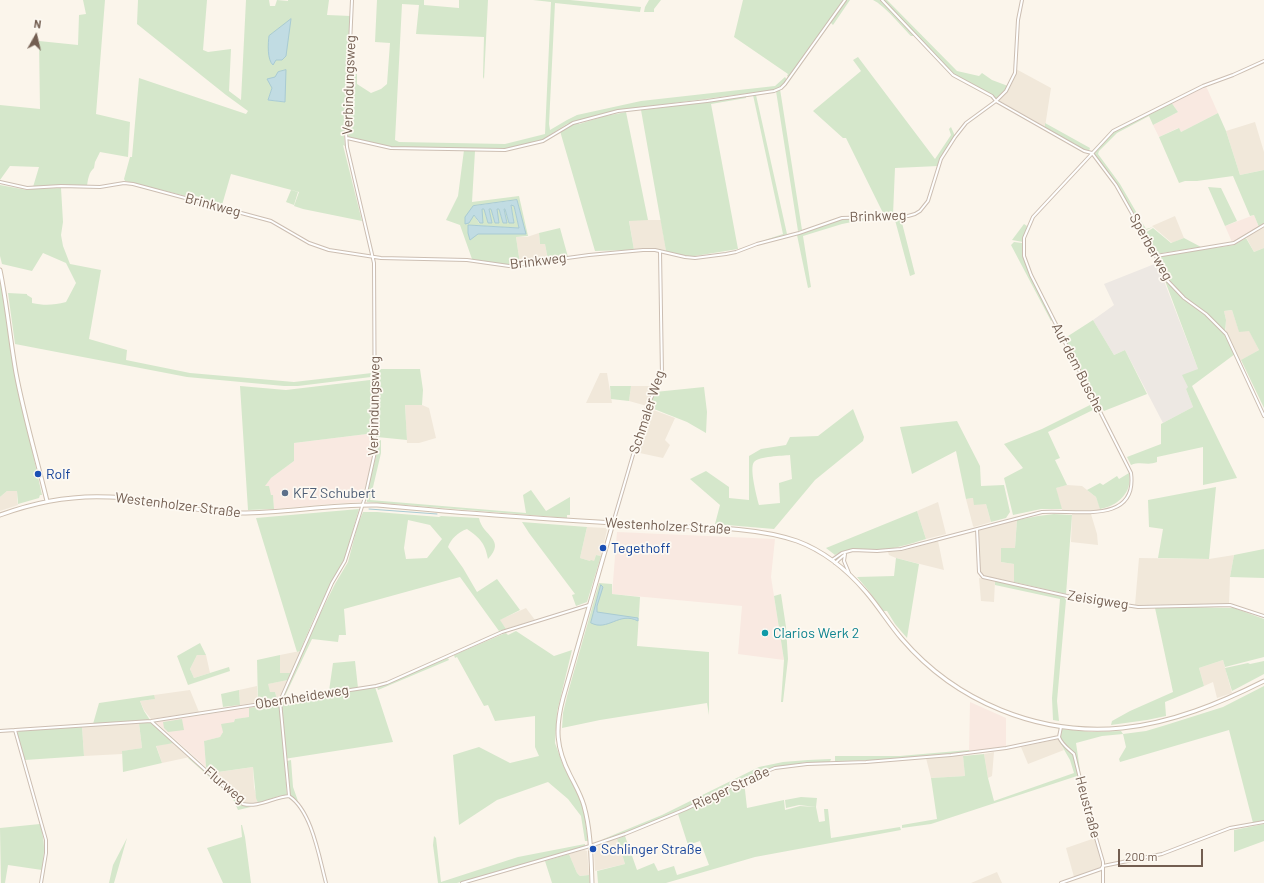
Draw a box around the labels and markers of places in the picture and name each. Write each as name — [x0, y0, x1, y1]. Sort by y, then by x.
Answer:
place label: Rolf — [46, 466, 70, 482]
marker: Rolf — [33, 469, 43, 479]
place label: KFZ Schubert — [293, 485, 376, 501]
marker: KFZ Schubert — [280, 488, 290, 498]
place label: Tegethoff — [611, 540, 670, 556]
marker: Tegethoff — [598, 543, 608, 553]
place label: Clarios Werk 2 — [773, 625, 859, 641]
marker: Clarios Werk 2 — [760, 628, 770, 638]
place label: Schlinger Straße — [601, 841, 702, 857]
marker: Schlinger Straße — [588, 844, 598, 854]

